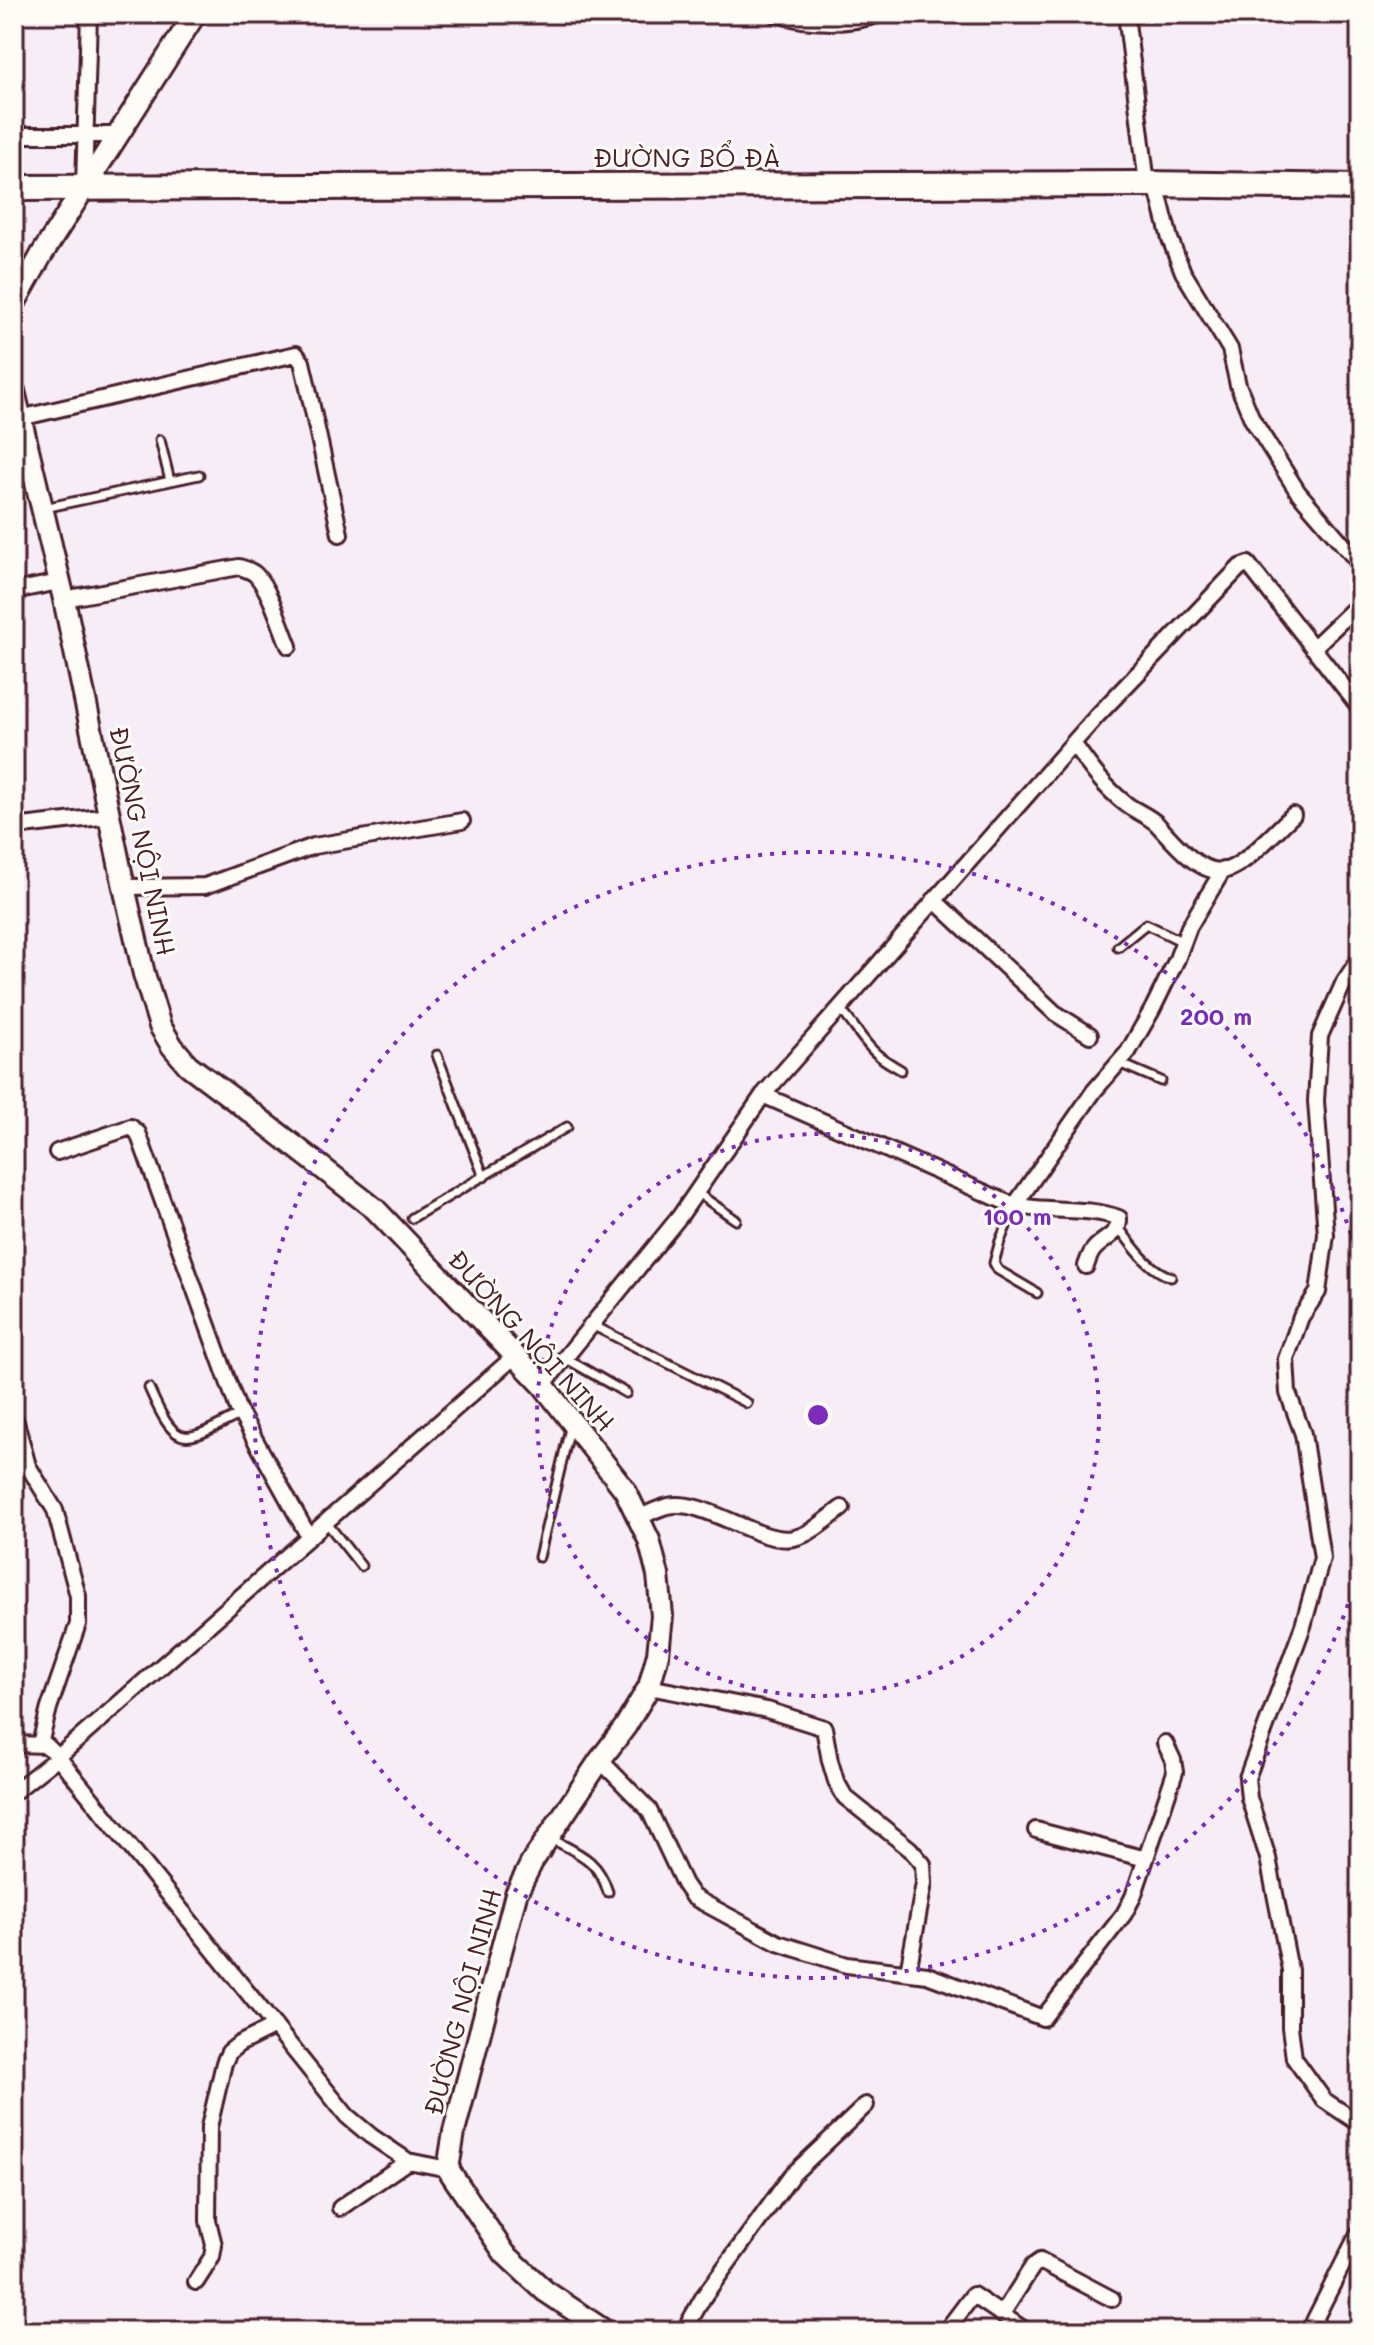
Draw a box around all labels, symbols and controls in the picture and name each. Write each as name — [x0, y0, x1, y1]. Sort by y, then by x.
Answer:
street label: ĐƯỜNG BỔ ĐÀ — [593, 140, 781, 174]
street label: ĐƯỜNG NỘI NINH — [102, 723, 184, 959]
text: 200 m — [1180, 1000, 1252, 1031]
text: 100 m — [982, 1200, 1052, 1231]
street label: ĐƯỜNG NỘI NINH — [441, 1242, 622, 1438]
centre of rings — [804, 1401, 832, 1429]
street label: ĐƯỜNG NỘI NINH — [415, 1885, 509, 2119]

